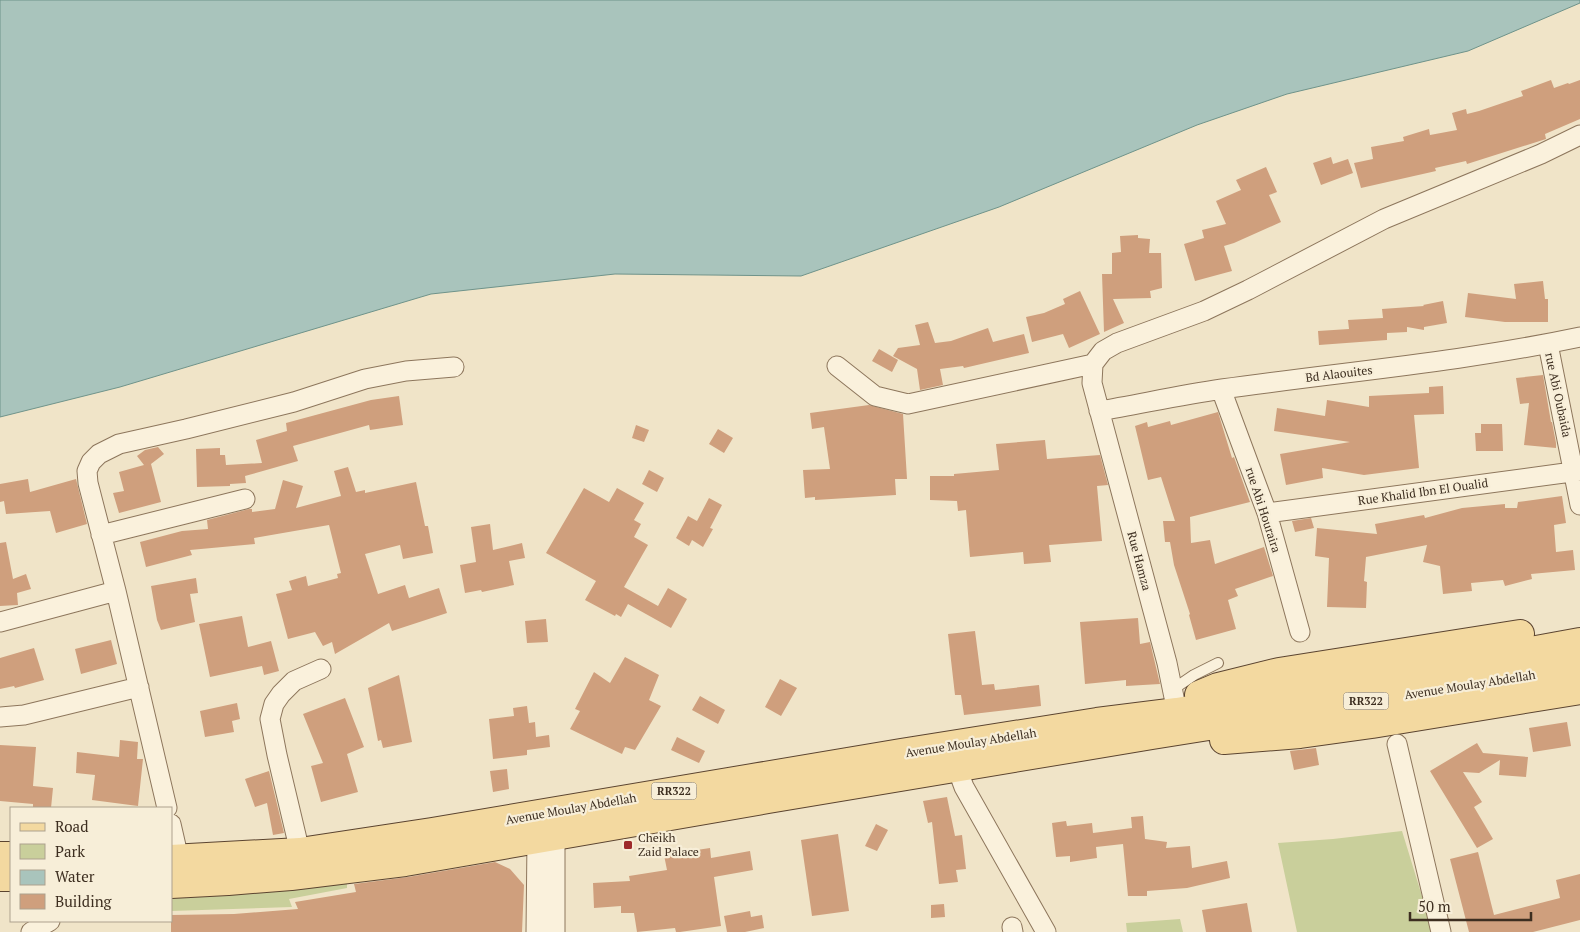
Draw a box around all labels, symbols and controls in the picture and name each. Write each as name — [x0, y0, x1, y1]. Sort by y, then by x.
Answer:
street label: rue Abi Oubaida — [1542, 351, 1575, 439]
street label: Bd Alaouites — [1305, 362, 1373, 385]
street label: rue Abi Houraira — [1243, 465, 1284, 554]
street label: Rue Khalid Ibn El Oualid — [1357, 475, 1489, 508]
street label: Rue Hamza — [1124, 530, 1155, 592]
street label: Avenue Moulay Abdellah — [1403, 667, 1536, 702]
road number: RR322 — [1344, 692, 1388, 709]
street label: Avenue Moulay Abdellah — [904, 725, 1037, 760]
road number: RR322 — [652, 782, 696, 799]
street label: Avenue Moulay Abdellah — [504, 790, 637, 827]
legend — [10, 807, 172, 922]
text: Road — [55, 816, 88, 836]
place label: Cheikh Zaid Palace — [638, 830, 699, 859]
marker: Cheikh Zaid Palace — [622, 839, 634, 851]
text: Park — [55, 841, 85, 861]
text: Water — [55, 866, 95, 886]
scale bar — [1410, 890, 1531, 922]
text: Building — [55, 891, 113, 911]
text: 50 m — [1418, 896, 1451, 916]

